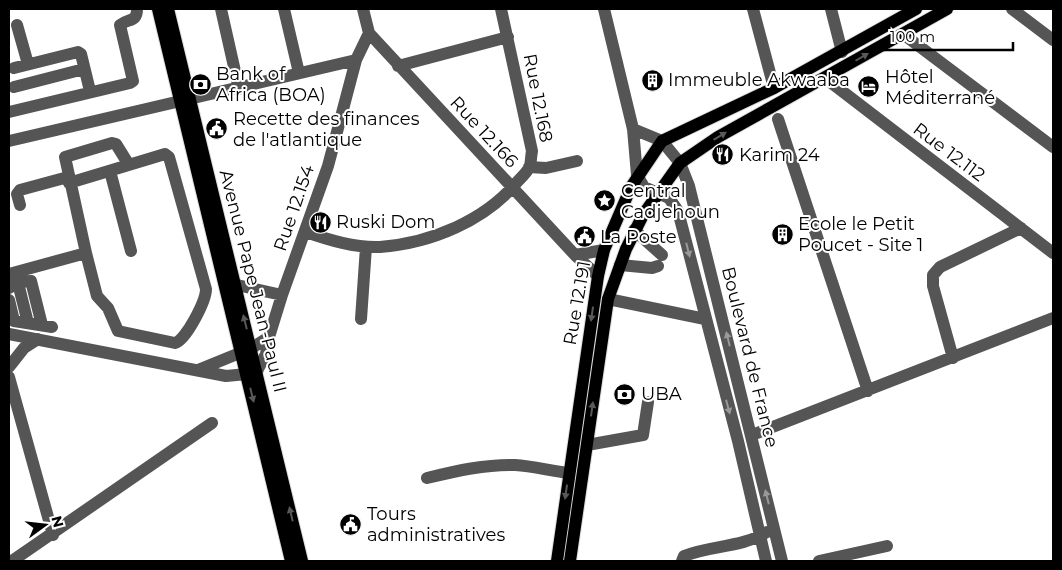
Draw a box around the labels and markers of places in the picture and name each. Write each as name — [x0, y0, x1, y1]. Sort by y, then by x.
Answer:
place label: Bank of Africa (BOA) — [216, 63, 326, 106]
place label: Hôtel Méditerrané — [885, 66, 995, 109]
building icon: Immeuble Akwaaba — [640, 68, 664, 92]
place label: Immeuble Akwaaba — [668, 69, 850, 91]
bank icon: Bank of Africa (BOA) — [188, 72, 212, 96]
hotel icon: Hôtel Méditerrané — [857, 75, 881, 99]
place label: Recette des finances de l'atlantique — [233, 108, 420, 151]
public building icon: Recette des finances de l'atlantique — [205, 117, 229, 141]
restaurant icon: Karim 24 — [711, 143, 735, 167]
place label: Karim 24 — [739, 144, 820, 166]
place label: Central Cadjehoun — [621, 180, 720, 223]
place icon: Central Cadjehoun — [593, 189, 617, 213]
restaurant icon: Ruski Dom — [308, 210, 332, 234]
place label: Ruski Dom — [336, 211, 435, 233]
place label: Ecole le Petit Poucet - Site 1 — [798, 213, 923, 256]
building icon: Ecole le Petit Poucet - Site 1 — [770, 222, 794, 246]
public building icon: La Poste — [572, 225, 596, 249]
place label: La Poste — [600, 226, 677, 248]
bank icon: UBA — [613, 382, 637, 406]
place label: UBA — [641, 383, 682, 405]
place label: Tours administratives — [367, 503, 505, 546]
public building icon: Tours administratives — [339, 512, 363, 536]

